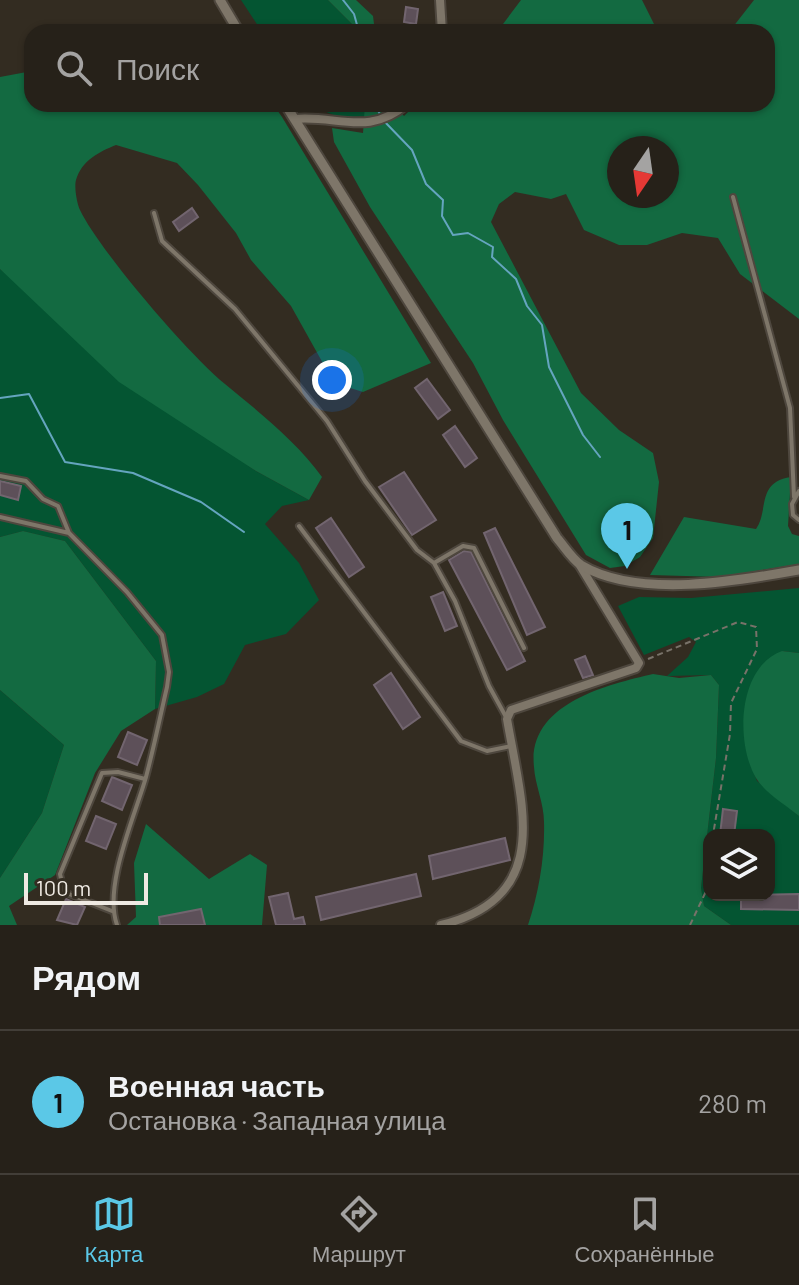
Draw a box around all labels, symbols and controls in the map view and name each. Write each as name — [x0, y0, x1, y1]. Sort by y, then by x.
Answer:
search box — [24, 24, 775, 112]
icon: search — [52, 46, 96, 90]
text: Поиск — [116, 50, 199, 86]
north arrow — [607, 136, 679, 208]
your location — [312, 360, 352, 400]
pin: 1 — [601, 503, 653, 569]
map controls — [703, 829, 775, 901]
button: layers — [703, 829, 775, 901]
scale bar — [24, 869, 148, 905]
text: 100 m — [36, 874, 91, 900]
text: Рядом — [32, 956, 141, 997]
text: Военная часть — [108, 1067, 325, 1103]
text: 1 — [53, 1087, 63, 1118]
text: 280 m — [698, 1087, 767, 1118]
text: Остановка · Западная улица — [108, 1104, 446, 1135]
tab: Карта — [84, 1192, 143, 1268]
tab: Маршрут — [312, 1192, 406, 1268]
tab: Сохранённые — [575, 1192, 715, 1268]

